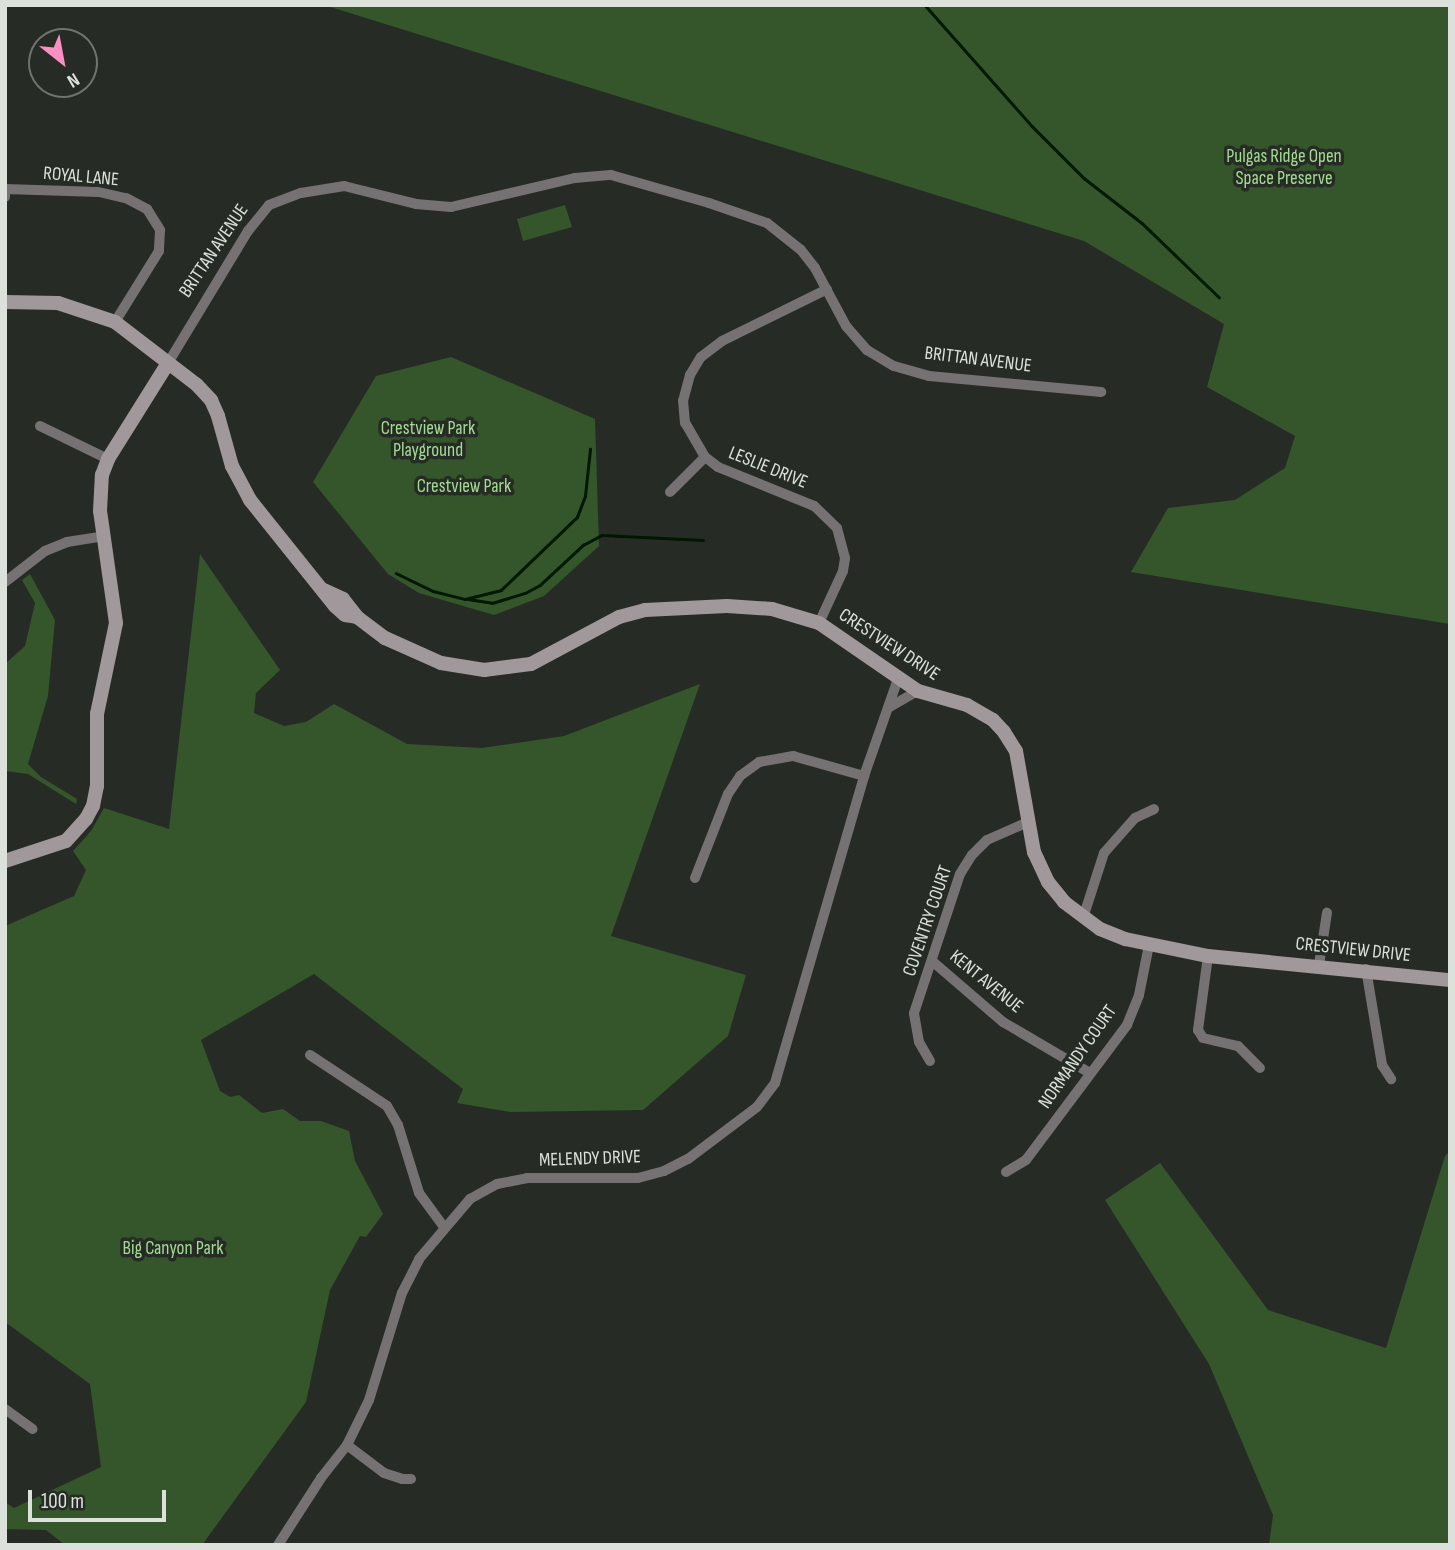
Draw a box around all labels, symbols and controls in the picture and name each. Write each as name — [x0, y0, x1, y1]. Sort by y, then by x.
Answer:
north arrow — [28, 28, 98, 98]
text: N — [63, 67, 83, 92]
park label: Pulgas Ridge Open Space Preserve — [1226, 146, 1342, 190]
street label: ROYAL LANE — [42, 162, 120, 192]
street label: BRITTAN AVENUE — [174, 200, 254, 302]
street label: BRITTAN AVENUE — [923, 342, 1033, 378]
park label: Crestview Park Playground — [381, 418, 475, 462]
street label: LESLIE DRIVE — [725, 442, 811, 494]
park label: Crestview Park — [417, 476, 511, 498]
street label: CRESTVIEW DRIVE — [834, 604, 944, 686]
street label: COVENTRY COURT — [898, 863, 958, 979]
street label: CRESTVIEW DRIVE — [1294, 933, 1412, 967]
street label: KENT AVENUE — [945, 946, 1027, 1018]
street label: NORMANDY COURT — [1034, 1001, 1122, 1113]
street label: MELENDY DRIVE — [539, 1146, 641, 1172]
park label: Big Canyon Park — [123, 1238, 223, 1260]
scale bar — [32, 1476, 170, 1520]
text: 100 m — [41, 1489, 84, 1514]

